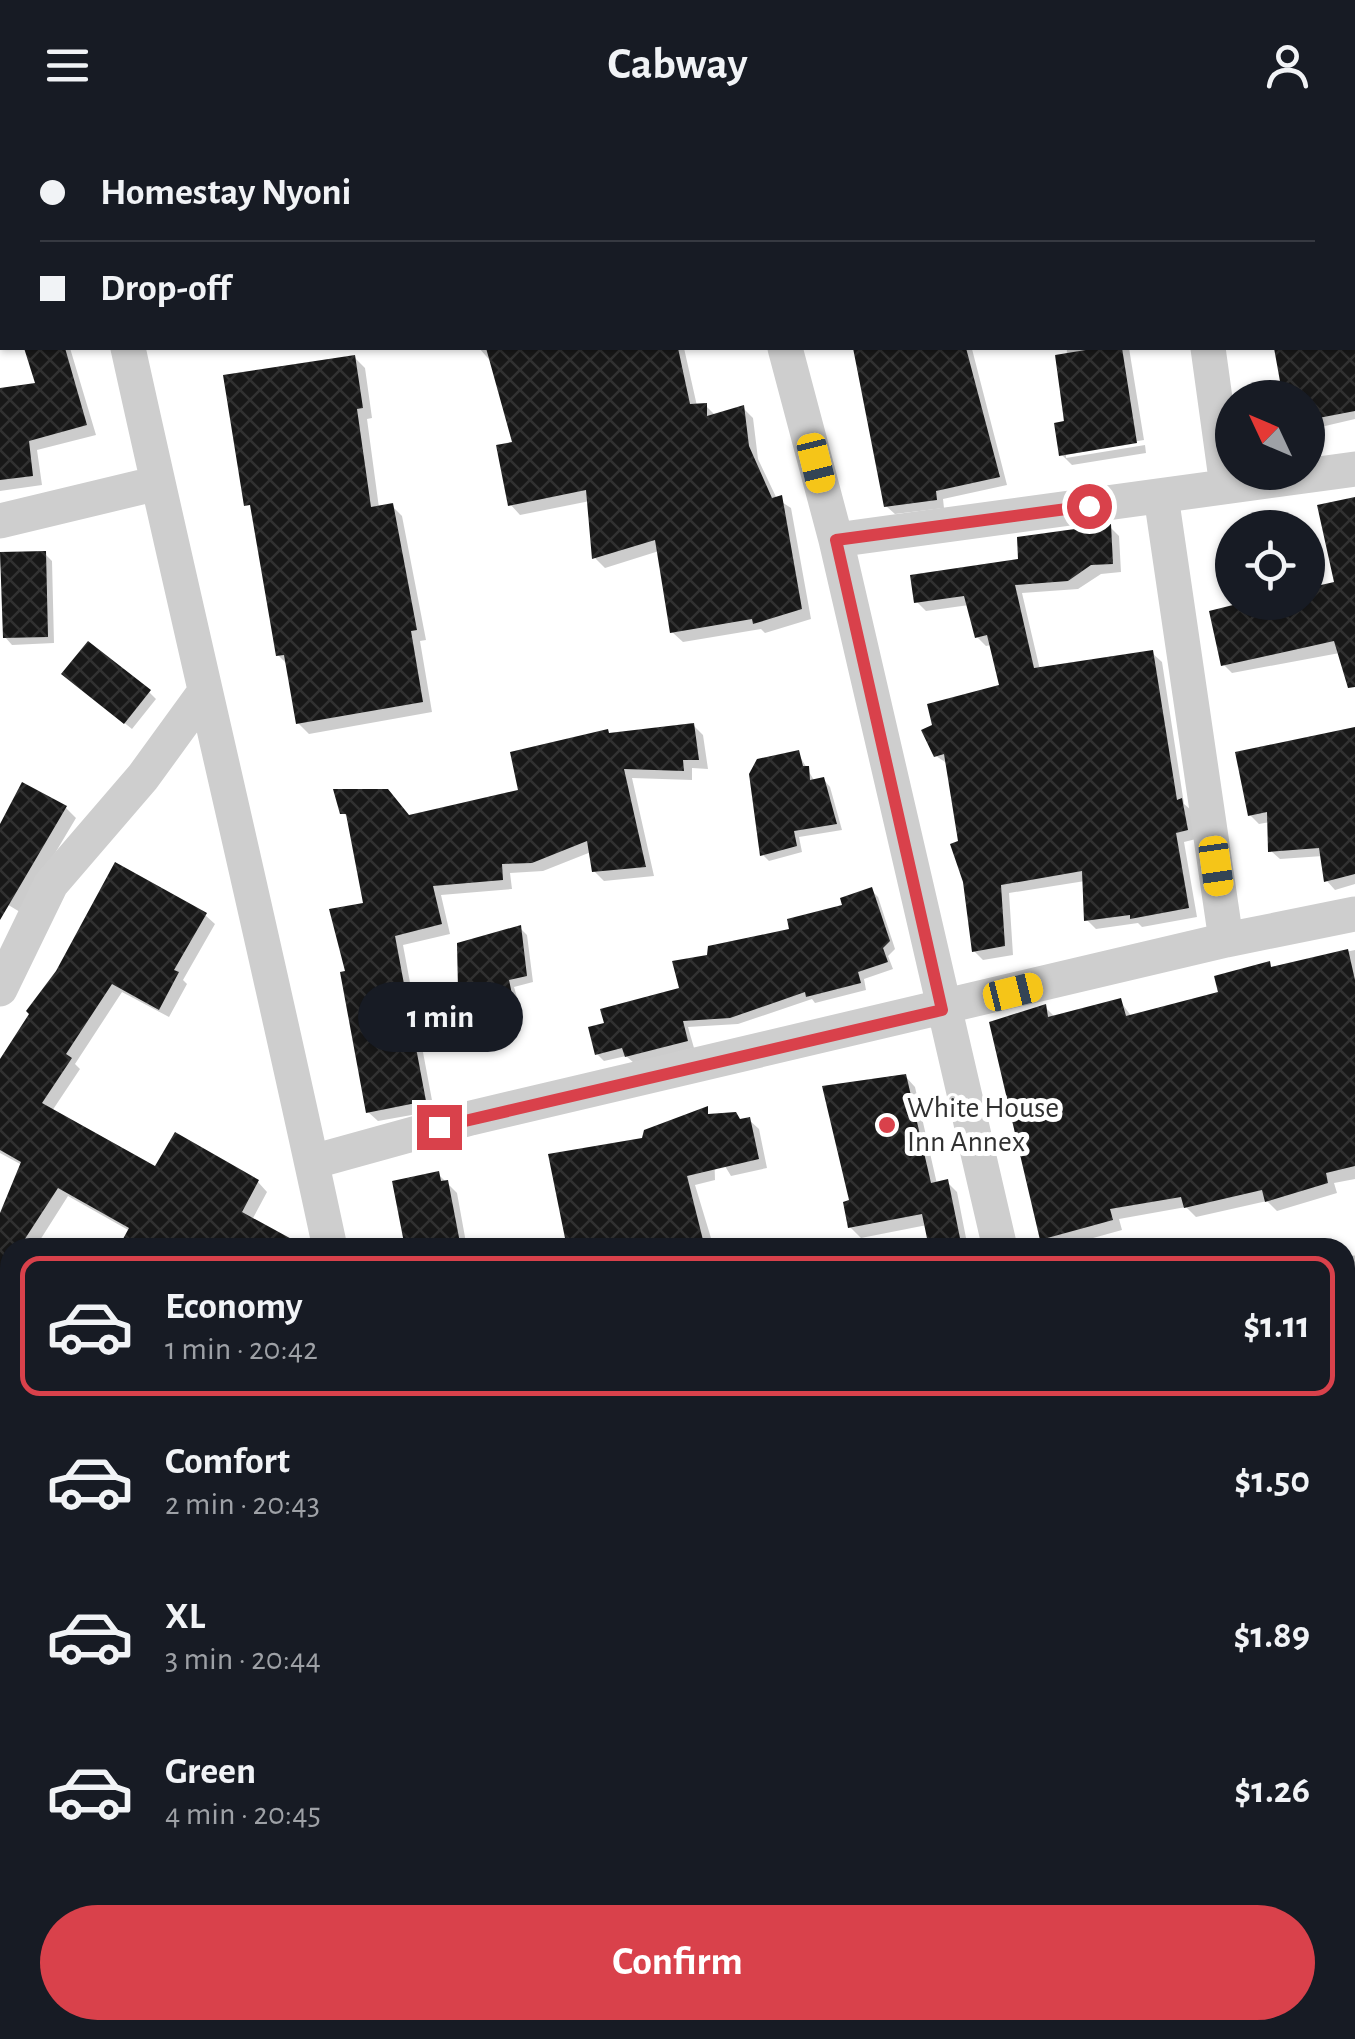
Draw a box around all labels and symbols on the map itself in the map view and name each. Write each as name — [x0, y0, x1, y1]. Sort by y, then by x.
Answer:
north arrow — [1215, 380, 1325, 490]
car — [794, 430, 838, 496]
route start — [1067, 484, 1112, 529]
car — [1197, 834, 1235, 898]
car — [980, 970, 1046, 1014]
callout: 1 min — [356, 982, 522, 1052]
place label: White House Inn Annex — [907, 1093, 1059, 1157]
route end — [417, 1105, 462, 1150]
marker: White House Inn Annex — [876, 1114, 898, 1136]

